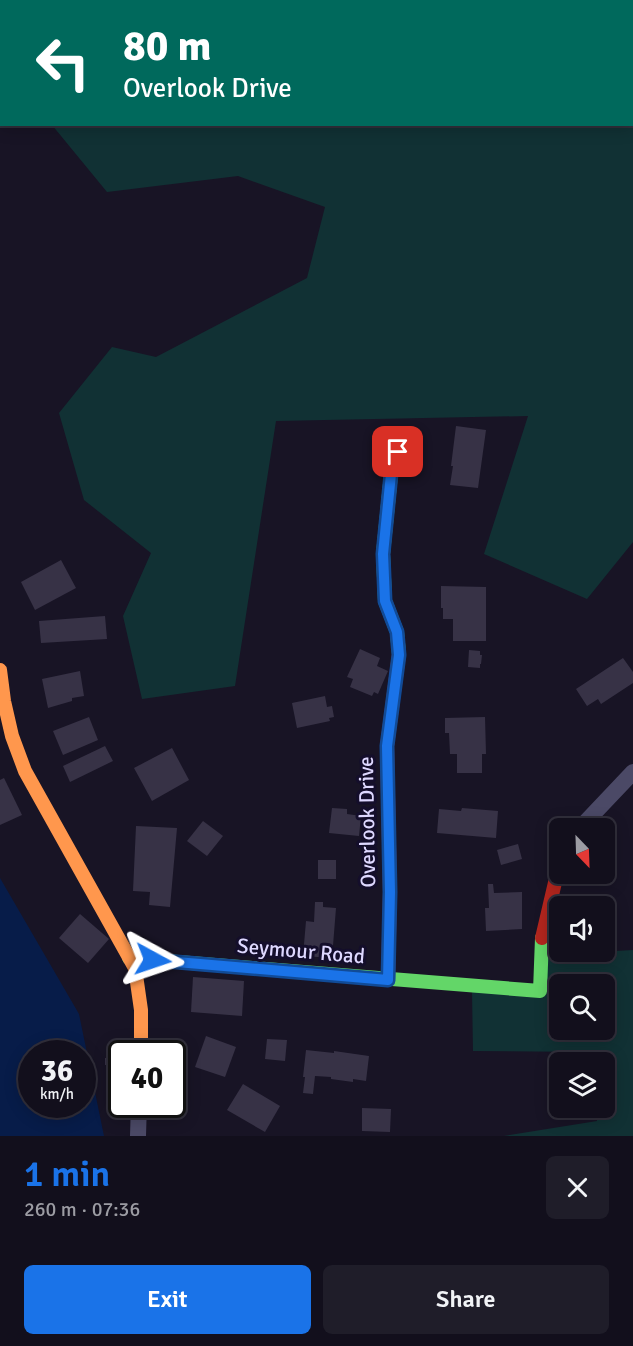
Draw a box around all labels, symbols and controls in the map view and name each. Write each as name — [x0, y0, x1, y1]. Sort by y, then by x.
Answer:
text: 80 m — [123, 21, 212, 72]
icon: left — [24, 24, 102, 102]
text: Overlook Drive — [123, 72, 292, 105]
pin — [372, 426, 423, 477]
icon: arrive — [381, 435, 414, 468]
street label: Overlook Drive — [353, 756, 381, 888]
north arrow — [549, 818, 615, 884]
map controls — [549, 818, 615, 1118]
button: sound — [549, 896, 615, 962]
position arrow — [121, 928, 185, 992]
street label: Seymour Road — [236, 932, 366, 970]
button: search — [549, 974, 615, 1040]
speed limit sign: 40 — [108, 1040, 186, 1118]
button: layers — [549, 1052, 615, 1118]
text: 36 — [41, 1053, 73, 1090]
text: km/h — [40, 1085, 74, 1103]
text: 1 min — [24, 1152, 110, 1197]
button: close — [546, 1156, 609, 1219]
text: 260 m · 07:36 — [24, 1197, 140, 1222]
button: Exit — [24, 1265, 311, 1334]
button: Share — [323, 1265, 609, 1334]

